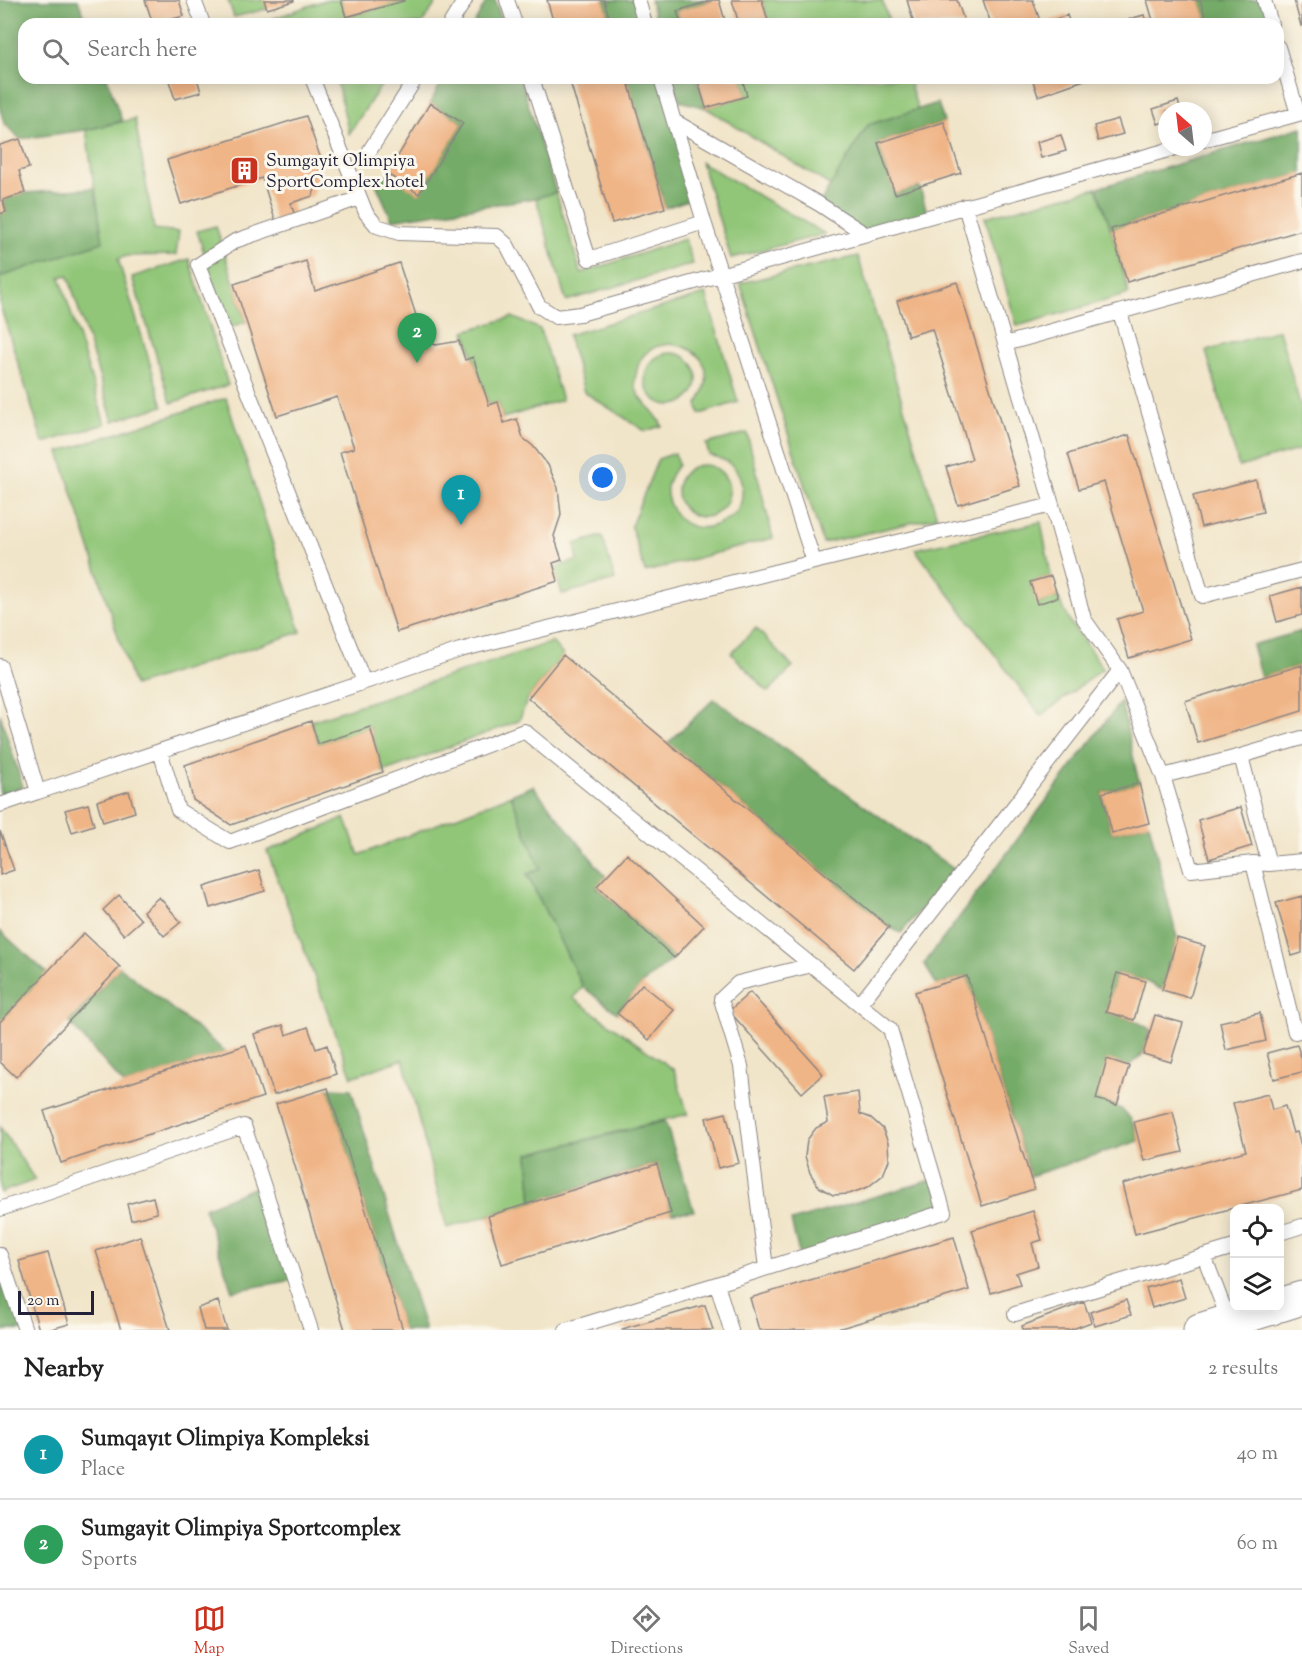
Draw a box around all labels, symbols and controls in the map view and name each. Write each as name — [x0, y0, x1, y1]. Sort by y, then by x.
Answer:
search box — [18, 18, 1284, 84]
icon: search — [39, 35, 72, 68]
text: Search here — [87, 35, 197, 67]
north arrow — [1158, 102, 1212, 156]
place label: Sumgayit Olimpiya SportComplex hotel — [266, 149, 424, 196]
building icon: Sumgayit Olimpiya SportComplex hotel — [229, 154, 261, 186]
pin: 2 — [398, 314, 436, 363]
your location — [588, 463, 617, 492]
pin: 1 — [442, 476, 480, 525]
map controls — [1230, 1204, 1284, 1312]
button: locate — [1230, 1204, 1284, 1258]
button: layers — [1230, 1258, 1284, 1312]
scale bar — [18, 1288, 94, 1316]
text: 20 m — [27, 1290, 60, 1313]
text: Nearby — [24, 1351, 104, 1388]
text: 2 results — [1208, 1355, 1278, 1384]
text: Sumqayıt Olimpiya Kompleksi — [81, 1424, 369, 1456]
text: 1 — [40, 1440, 47, 1469]
text: 40 m — [1237, 1440, 1278, 1469]
text: Place — [81, 1456, 125, 1485]
text: Sumgayit Olimpiya Sportcomplex — [81, 1514, 401, 1546]
text: 2 — [39, 1530, 48, 1559]
text: 60 m — [1237, 1530, 1278, 1559]
text: Sports — [81, 1546, 137, 1575]
tab: Map — [193, 1602, 226, 1661]
tab: Directions — [611, 1602, 683, 1661]
tab: Saved — [1068, 1602, 1109, 1661]

